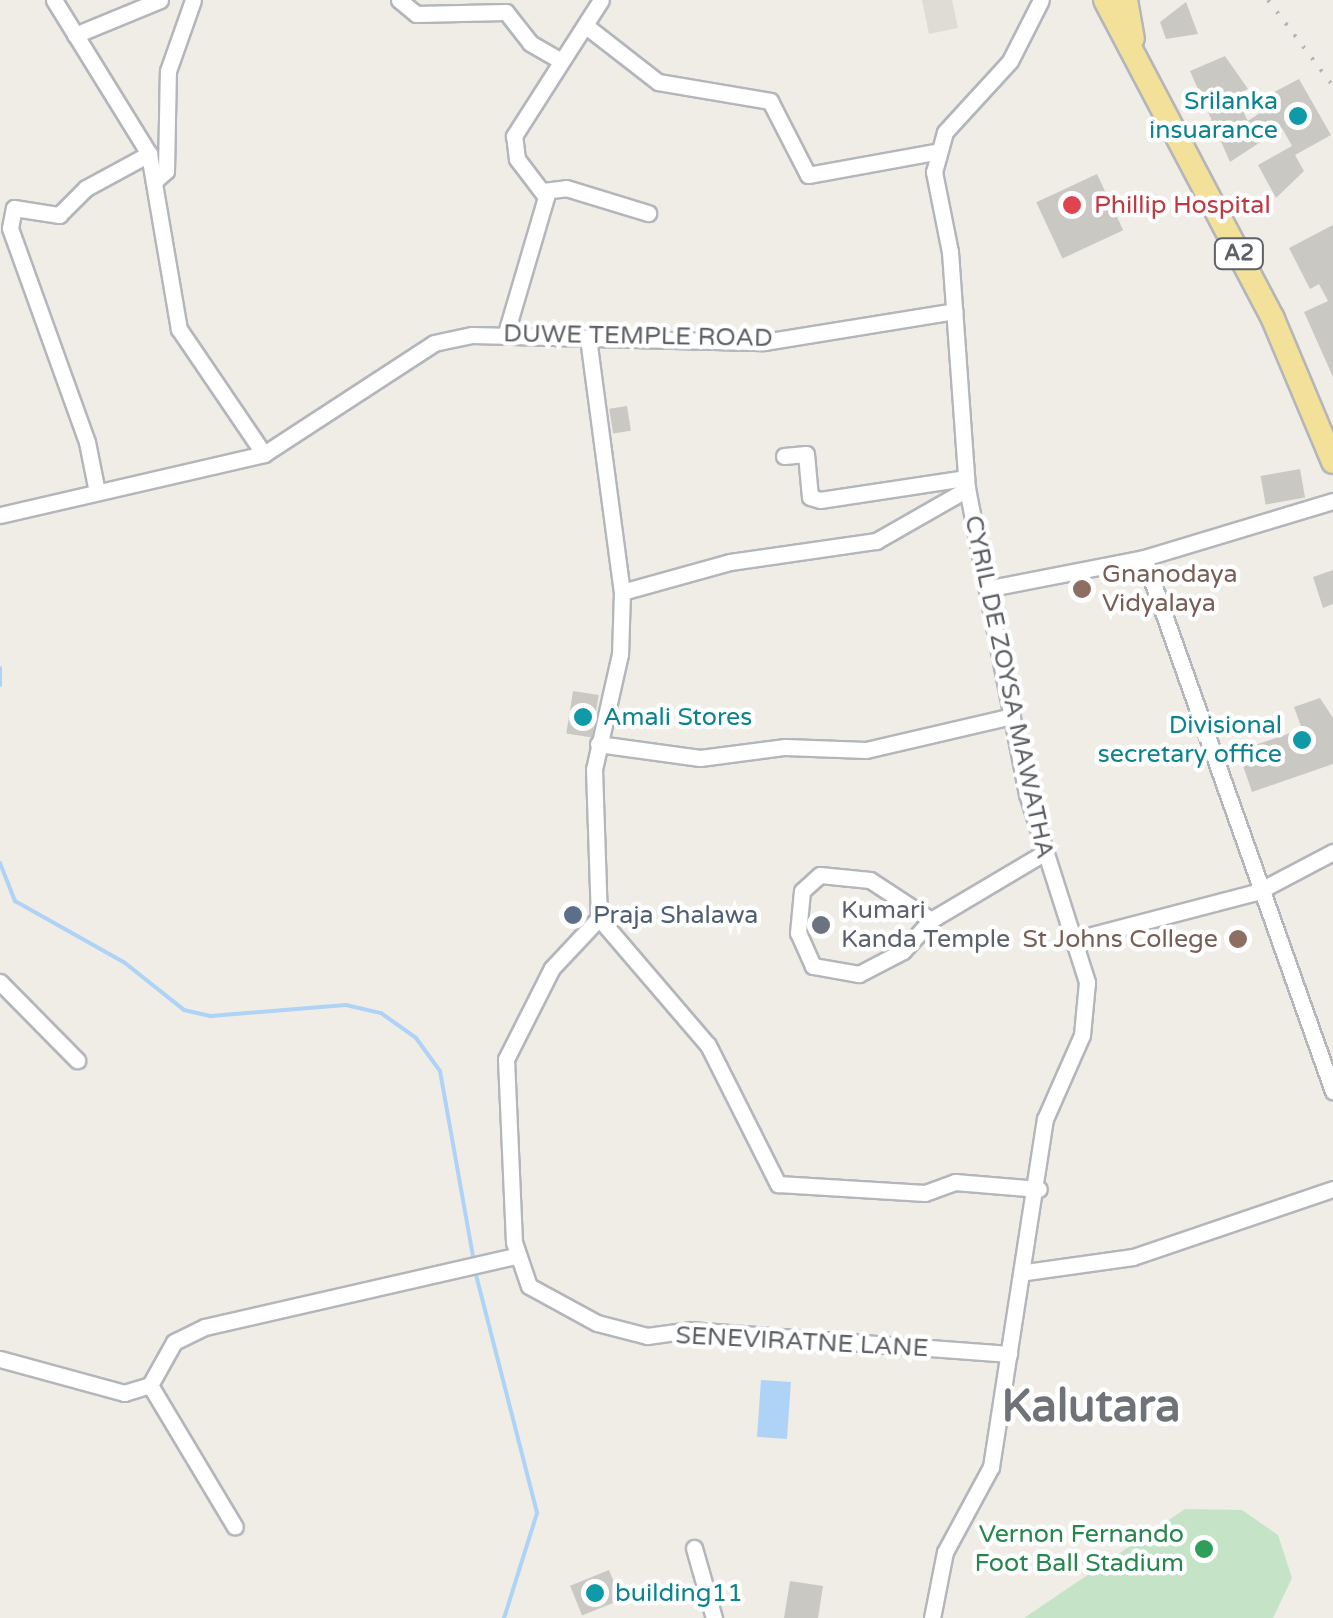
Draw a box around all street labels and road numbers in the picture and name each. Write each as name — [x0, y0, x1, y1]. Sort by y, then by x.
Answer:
road number: A2 — [1212, 237, 1266, 271]
street label: DUWE TEMPLE ROAD — [503, 319, 773, 353]
street label: CYRIL DE ZOYSA MAWATHA — [958, 513, 1060, 861]
street label: SENEVIRATNE LANE — [675, 1320, 929, 1364]

